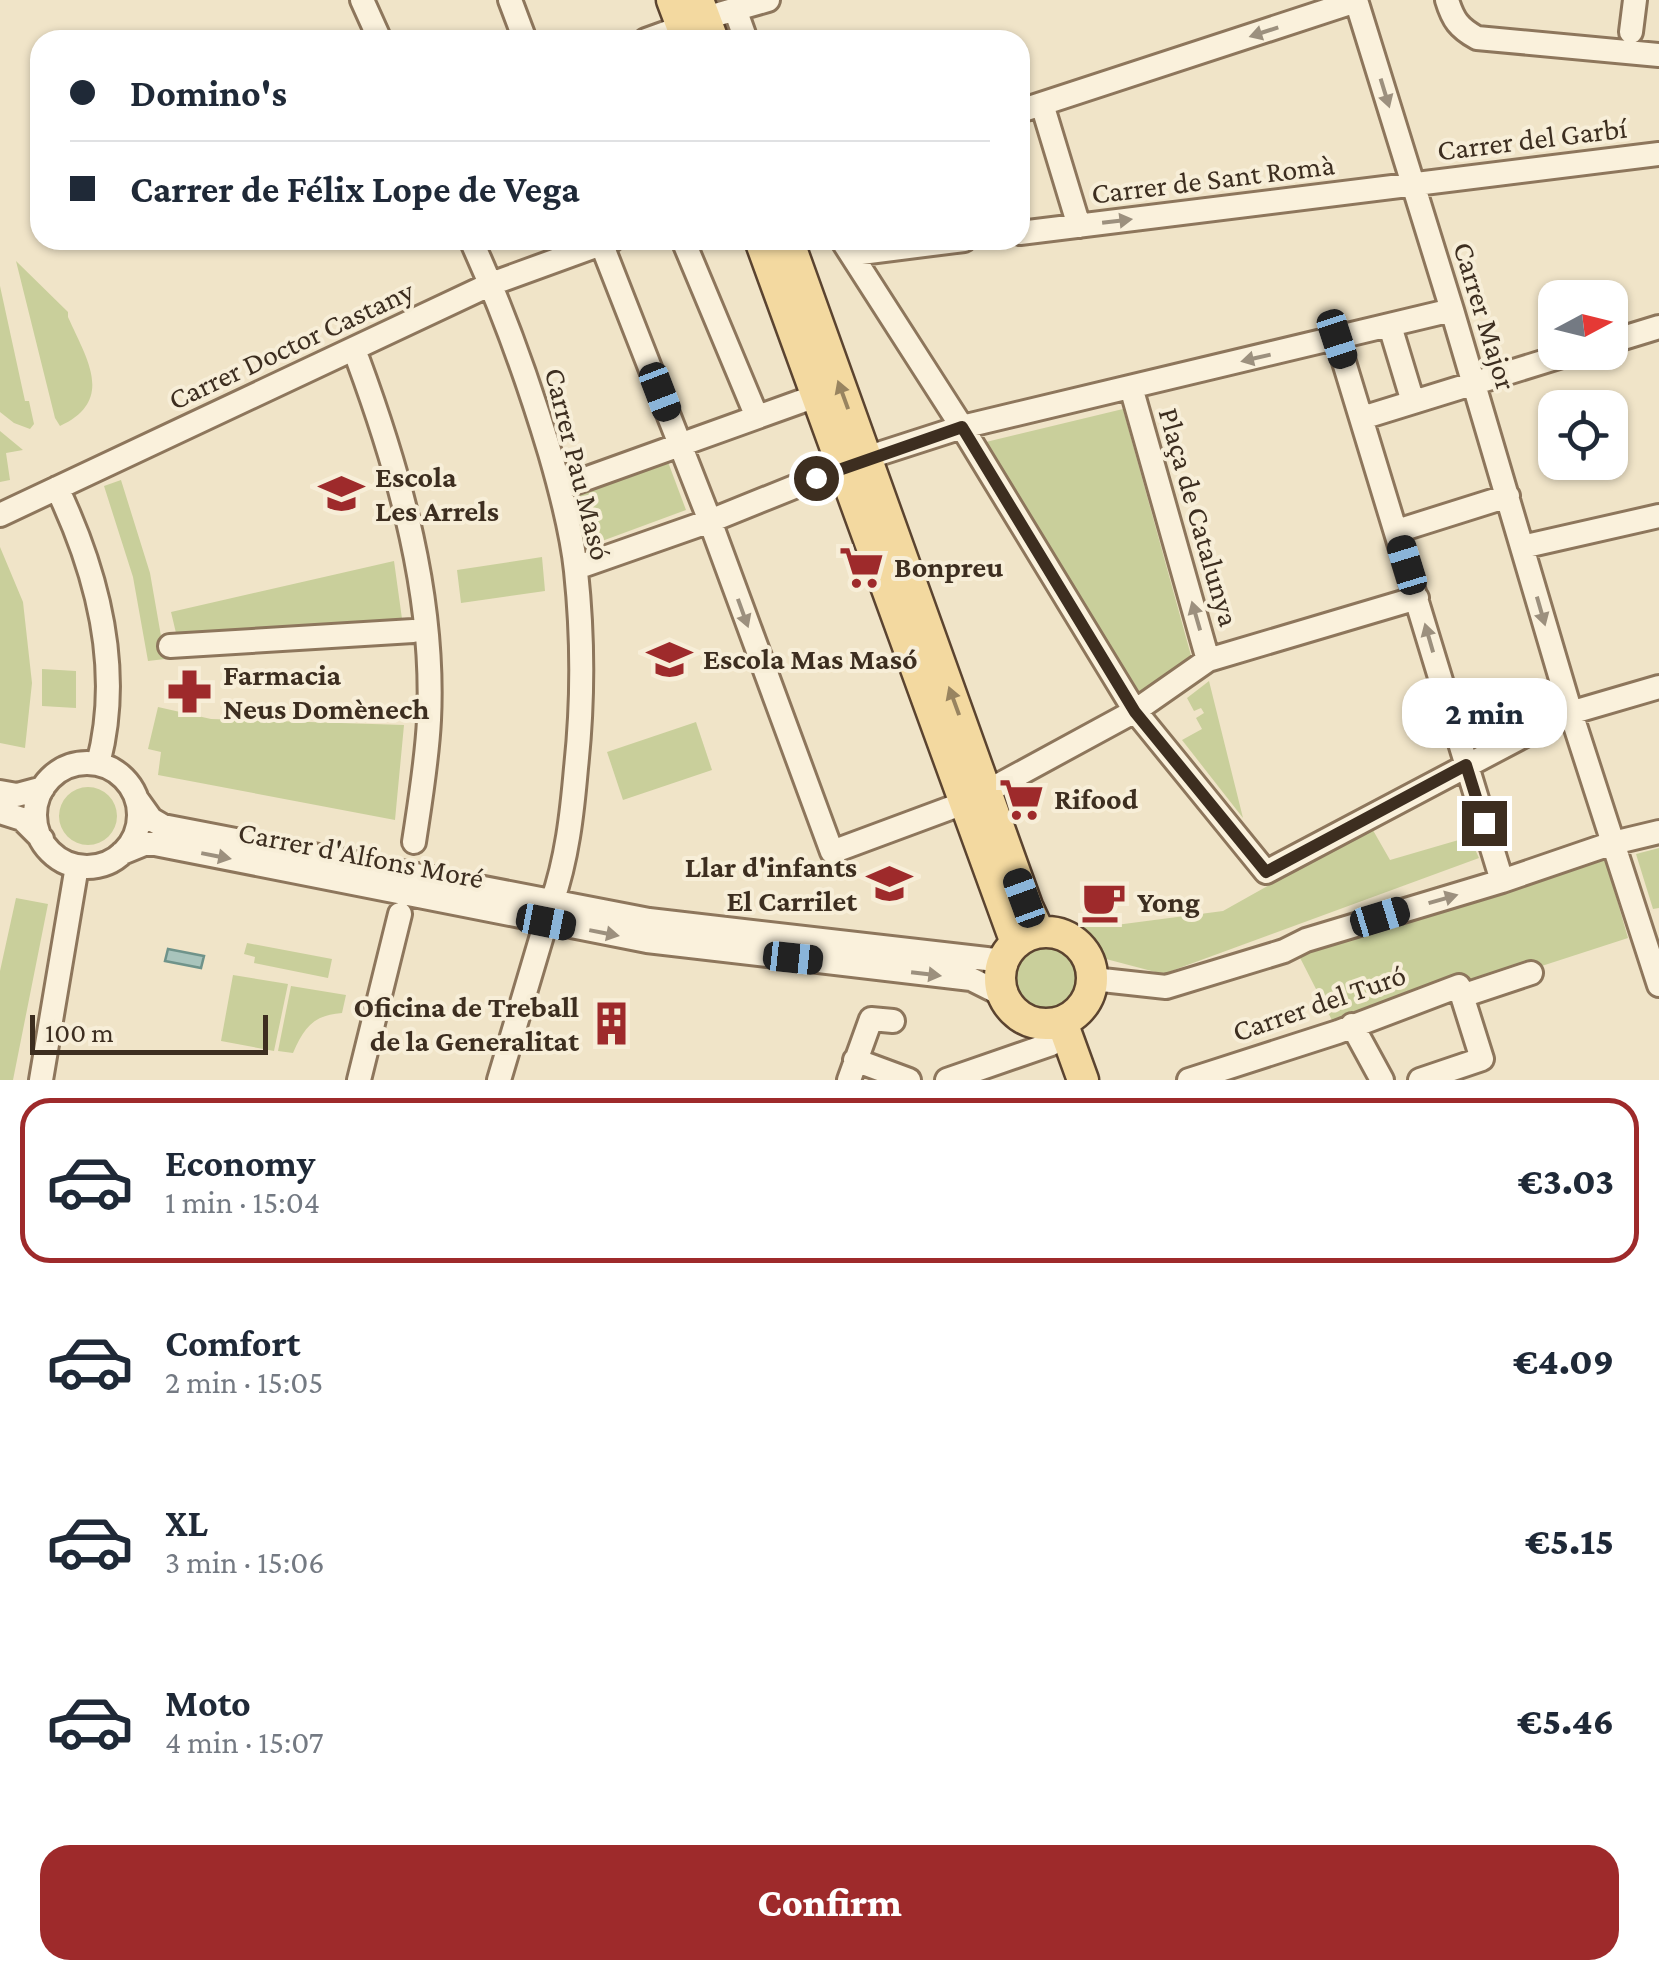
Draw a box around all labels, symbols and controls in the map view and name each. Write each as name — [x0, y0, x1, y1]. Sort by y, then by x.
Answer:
one-way arrow — [1248, 25, 1278, 40]
text: Domino's — [130, 72, 287, 114]
one-way arrow — [1378, 78, 1393, 109]
street label: Carrer del Garbí — [1435, 110, 1630, 167]
street label: Carrer de Sant Romà — [1089, 147, 1337, 210]
text: Carrer de Félix Lope de Vega — [130, 168, 580, 210]
one-way arrow — [1101, 213, 1133, 229]
street label: Carrer Major — [1446, 238, 1524, 395]
street label: Carrer Doctor Castany — [163, 273, 419, 417]
north arrow — [1538, 280, 1628, 370]
map controls — [1538, 280, 1628, 480]
car — [1313, 306, 1361, 372]
one-way arrow — [1240, 351, 1271, 366]
car — [635, 359, 685, 425]
street label: Carrer Pau Masó — [539, 364, 618, 563]
one-way arrow — [835, 379, 850, 409]
button: locate — [1538, 390, 1628, 480]
street label: Plaça de Catalunya — [1152, 404, 1246, 630]
route start — [794, 456, 839, 501]
place label: Escola Les Arrels — [375, 460, 499, 527]
school or university icon: Escola Les Arrels — [318, 470, 366, 518]
car — [1384, 532, 1430, 598]
supermarket icon: Bonpreu — [837, 543, 885, 591]
place label: Bonpreu — [894, 550, 1003, 583]
one-way arrow — [1534, 596, 1549, 627]
one-way arrow — [736, 598, 751, 628]
one-way arrow — [1187, 601, 1203, 632]
one-way arrow — [1421, 622, 1436, 653]
school or university icon: Escola Mas Masó — [646, 635, 694, 683]
place label: Escola Mas Masó — [703, 642, 918, 675]
place label: Farmacia Neus Domènech — [223, 658, 429, 725]
pharmacy icon: Farmacia Neus Domènech — [166, 668, 214, 716]
callout: 2 min — [1402, 678, 1566, 748]
one-way arrow — [945, 685, 960, 715]
text: 2 min — [1445, 695, 1524, 731]
supermarket icon: Rifood — [997, 775, 1045, 823]
place label: Rifood — [1054, 782, 1139, 815]
route end — [1462, 801, 1507, 846]
street label: Carrer d'Alfons Moré — [236, 815, 487, 894]
one-way arrow — [201, 849, 232, 865]
place label: Llar d'infants El Carrilet — [685, 850, 857, 917]
school or university icon: Llar d'infants El Carrilet — [866, 860, 914, 908]
car — [1000, 865, 1048, 931]
cafe icon: Yong — [1080, 878, 1128, 926]
place label: Yong — [1137, 885, 1200, 918]
one-way arrow — [1428, 891, 1458, 906]
car — [1347, 894, 1413, 940]
car — [514, 902, 578, 942]
one-way arrow — [589, 926, 620, 941]
car — [762, 940, 824, 976]
street label: Carrer del Turó — [1228, 957, 1410, 1048]
one-way arrow — [911, 966, 942, 982]
place label: Oficina de Treball de la Generalitat — [354, 990, 579, 1057]
building icon: Oficina de Treball de la Generalitat — [588, 1000, 636, 1048]
scale bar — [30, 1010, 268, 1054]
text: 100 m — [45, 1017, 114, 1048]
icon: car — [45, 1136, 135, 1226]
text: Economy — [165, 1142, 315, 1184]
text: €3.03 — [1518, 1160, 1614, 1202]
text: 1 min · 15:04 — [165, 1184, 320, 1220]
icon: car — [45, 1316, 135, 1406]
text: Comfort — [165, 1322, 301, 1364]
text: €4.09 — [1513, 1340, 1614, 1382]
text: 2 min · 15:05 — [165, 1364, 323, 1400]
icon: car — [45, 1496, 135, 1586]
text: XL — [165, 1502, 208, 1544]
text: €5.15 — [1525, 1520, 1614, 1562]
text: 3 min · 15:06 — [165, 1544, 325, 1580]
icon: car — [45, 1676, 135, 1766]
text: Moto — [165, 1682, 251, 1724]
text: €5.46 — [1517, 1700, 1614, 1742]
text: 4 min · 15:07 — [165, 1724, 323, 1760]
button: Confirm — [40, 1845, 1619, 1960]

